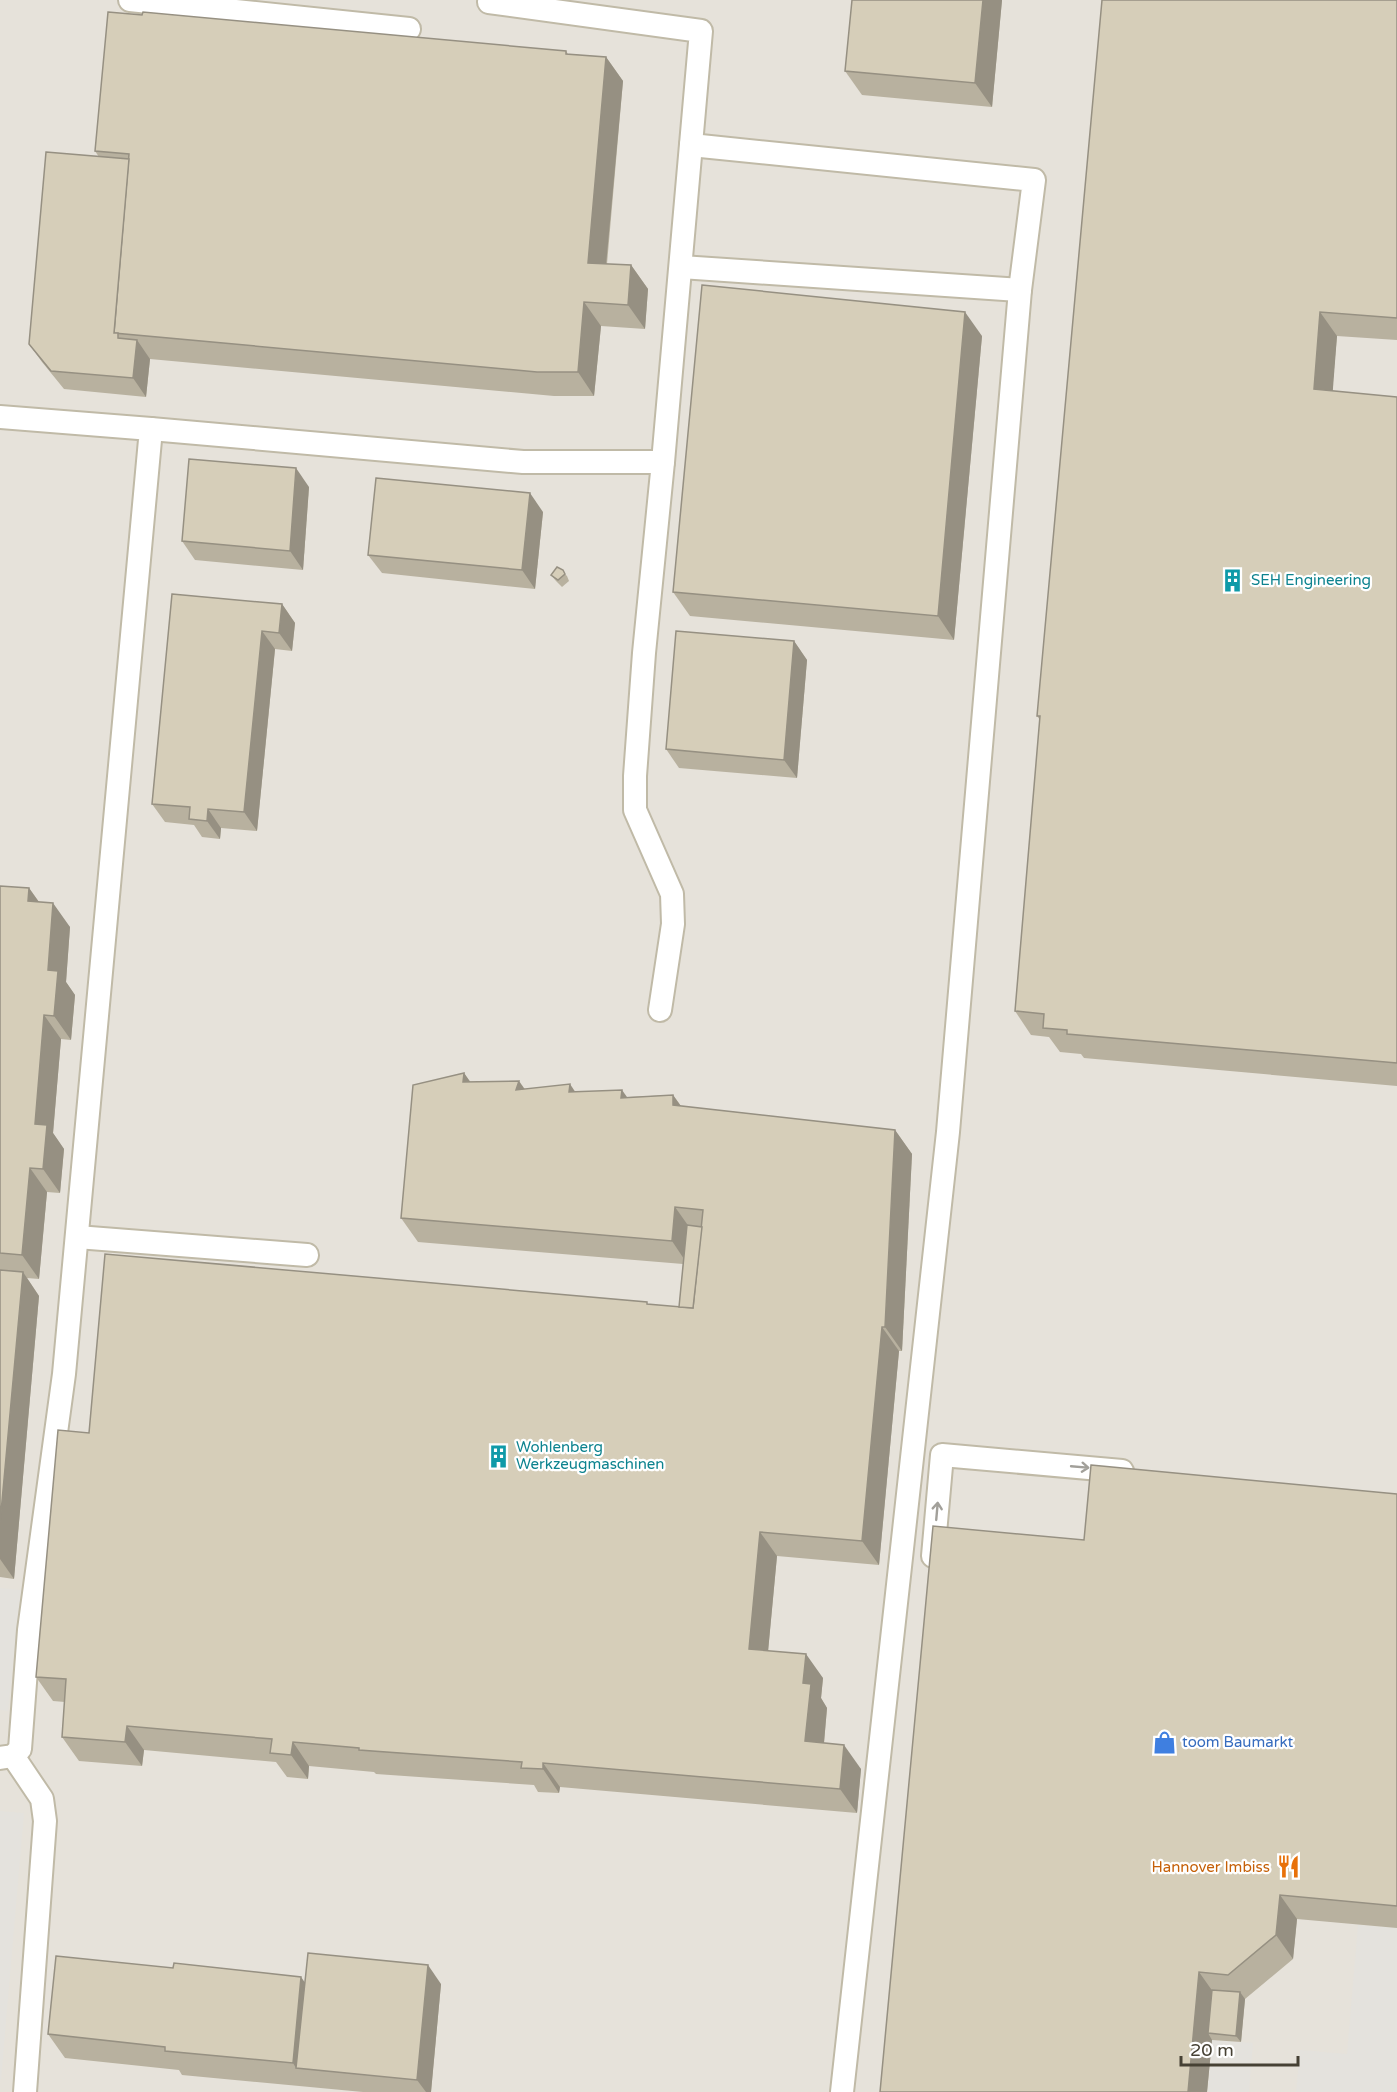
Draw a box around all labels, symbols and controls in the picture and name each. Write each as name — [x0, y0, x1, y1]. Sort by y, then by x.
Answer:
building icon: SEH Engineering — [1220, 567, 1246, 593]
place label: SEH Engineering — [1251, 571, 1371, 589]
place label: Wohlenberg Werkzeugmaschinen — [516, 1438, 665, 1473]
building icon: Wohlenberg Werkzeugmaschinen — [485, 1443, 511, 1469]
one-way arrow — [1070, 1462, 1089, 1473]
one-way arrow — [932, 1502, 943, 1521]
shop icon: toom Baumarkt — [1151, 1729, 1177, 1755]
place label: toom Baumarkt — [1182, 1733, 1294, 1751]
restaurant icon: Hannover Imbiss — [1275, 1854, 1301, 1880]
place label: Hannover Imbiss — [1151, 1858, 1270, 1876]
scale bar — [1181, 2029, 1298, 2067]
text: 20 m — [1190, 2039, 1234, 2061]

